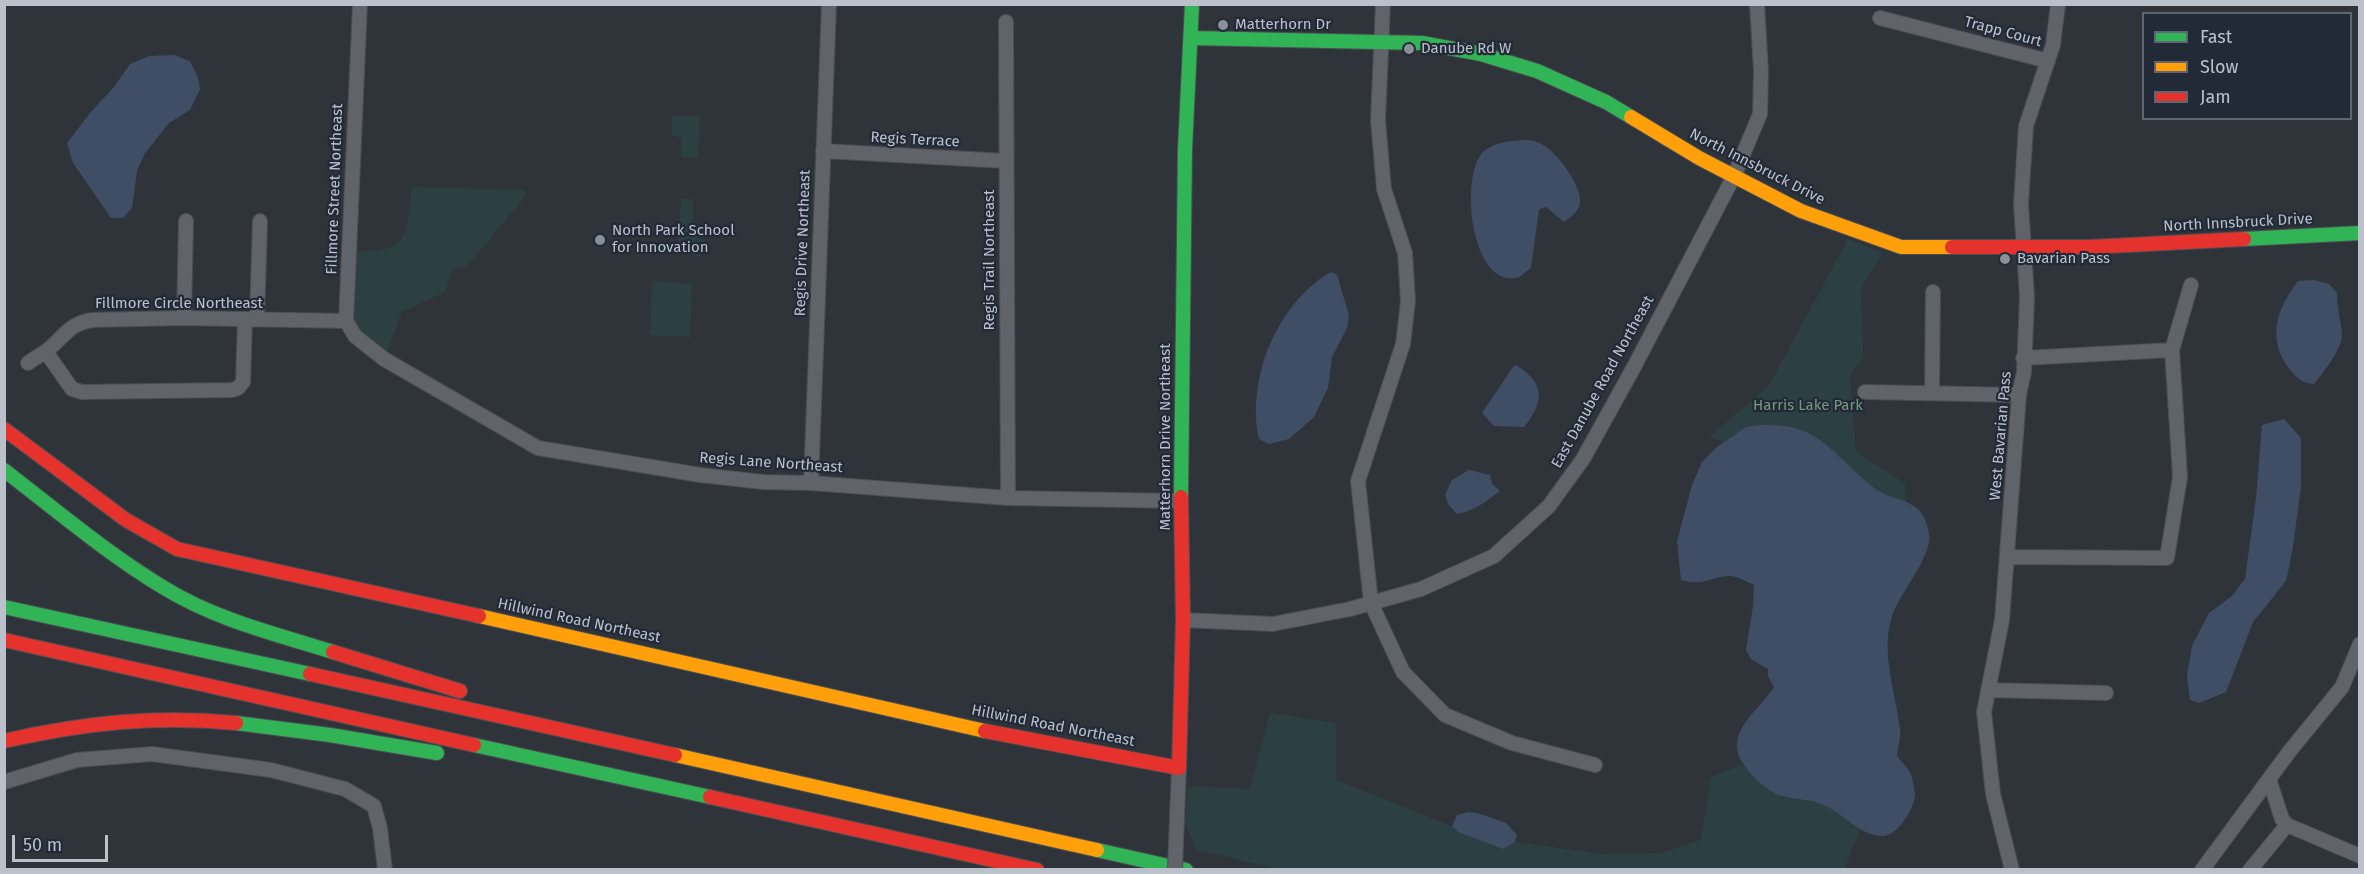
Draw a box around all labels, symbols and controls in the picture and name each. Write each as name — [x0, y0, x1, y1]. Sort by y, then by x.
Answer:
legend — [2142, 12, 2352, 120]
street label: Trapp Court — [1962, 13, 2044, 51]
place label: Matterhorn Dr — [1235, 16, 1331, 34]
marker: Matterhorn Dr — [1216, 18, 1230, 32]
text: Fast — [2200, 26, 2232, 48]
place label: Danube Rd W — [1421, 40, 1511, 58]
marker: Danube Rd W — [1402, 42, 1416, 56]
text: Slow — [2200, 56, 2238, 78]
text: Jam — [2200, 86, 2231, 108]
street label: Fillmore Street Northeast — [323, 103, 347, 275]
street label: North Innsbruck Drive — [1686, 125, 1828, 209]
street label: Regis Terrace — [870, 129, 960, 151]
street label: Regis Drive Northeast — [791, 169, 815, 317]
street label: Regis Trail Northeast — [981, 190, 999, 330]
street label: North Innsbruck Drive — [2163, 210, 2313, 236]
place label: North Park School for Innovation — [612, 222, 735, 257]
marker: North Park School for Innovation — [593, 233, 607, 247]
place label: Bavarian Pass — [2017, 250, 2110, 268]
marker: Bavarian Pass — [1998, 252, 2012, 266]
street label: East Danube Road Northeast — [1548, 293, 1658, 471]
street label: Fillmore Circle Northeast — [95, 295, 263, 313]
street label: Matterhorn Drive Northeast — [1157, 343, 1175, 531]
street label: West Bavarian Pass — [1986, 371, 2016, 501]
park label: Harris Lake Park — [1753, 397, 1863, 415]
street label: Regis Lane Northeast — [699, 449, 843, 477]
street label: Hillwind Road Northeast — [496, 595, 662, 647]
street label: Hillwind Road Northeast — [970, 701, 1136, 751]
scale bar — [15, 823, 111, 861]
text: 50 m — [23, 834, 62, 856]

